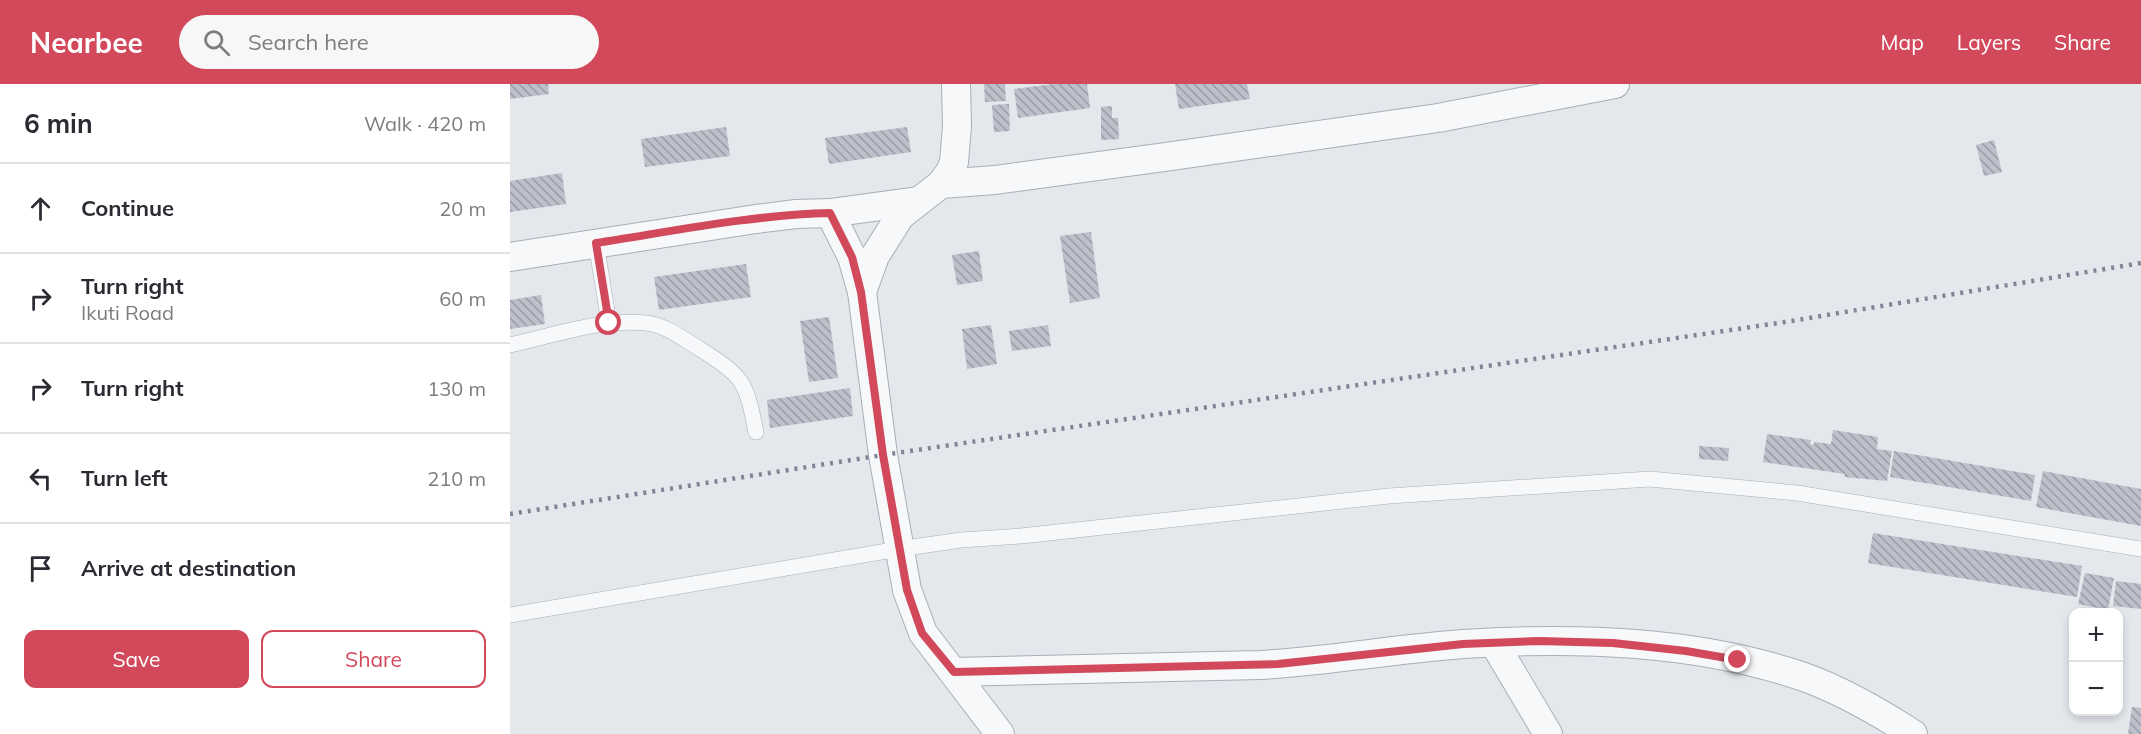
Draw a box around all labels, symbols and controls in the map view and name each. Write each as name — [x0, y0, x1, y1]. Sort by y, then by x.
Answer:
search box — [179, 15, 599, 69]
text: Nearbee — [30, 25, 143, 60]
icon: search — [200, 26, 233, 59]
text: Search here — [248, 28, 369, 56]
text: Map — [1881, 29, 1924, 55]
text: Layers — [1957, 29, 2021, 55]
text: Share — [2054, 29, 2111, 55]
text: 6 min — [24, 107, 93, 140]
text: Walk · 420 m — [364, 111, 486, 136]
icon: ahead — [24, 192, 57, 225]
text: Continue — [81, 194, 174, 222]
text: 20 m — [439, 196, 486, 221]
text: Turn right — [81, 272, 184, 300]
icon: right — [24, 282, 57, 315]
text: 60 m — [439, 286, 486, 311]
text: Ikuti Road — [81, 300, 174, 325]
route start — [595, 309, 621, 335]
icon: right — [24, 372, 57, 405]
text: Turn right — [81, 374, 184, 402]
text: 130 m — [427, 376, 486, 401]
icon: left — [24, 462, 57, 495]
text: Turn left — [81, 464, 168, 492]
text: 210 m — [427, 466, 486, 491]
icon: arrive — [24, 552, 57, 585]
text: Arrive at destination — [81, 554, 296, 582]
map controls — [2069, 608, 2123, 716]
button: + — [2069, 608, 2123, 662]
button: Save — [24, 630, 249, 688]
button: Share — [261, 630, 486, 688]
route end — [1724, 646, 1750, 672]
button: − — [2069, 662, 2123, 716]

